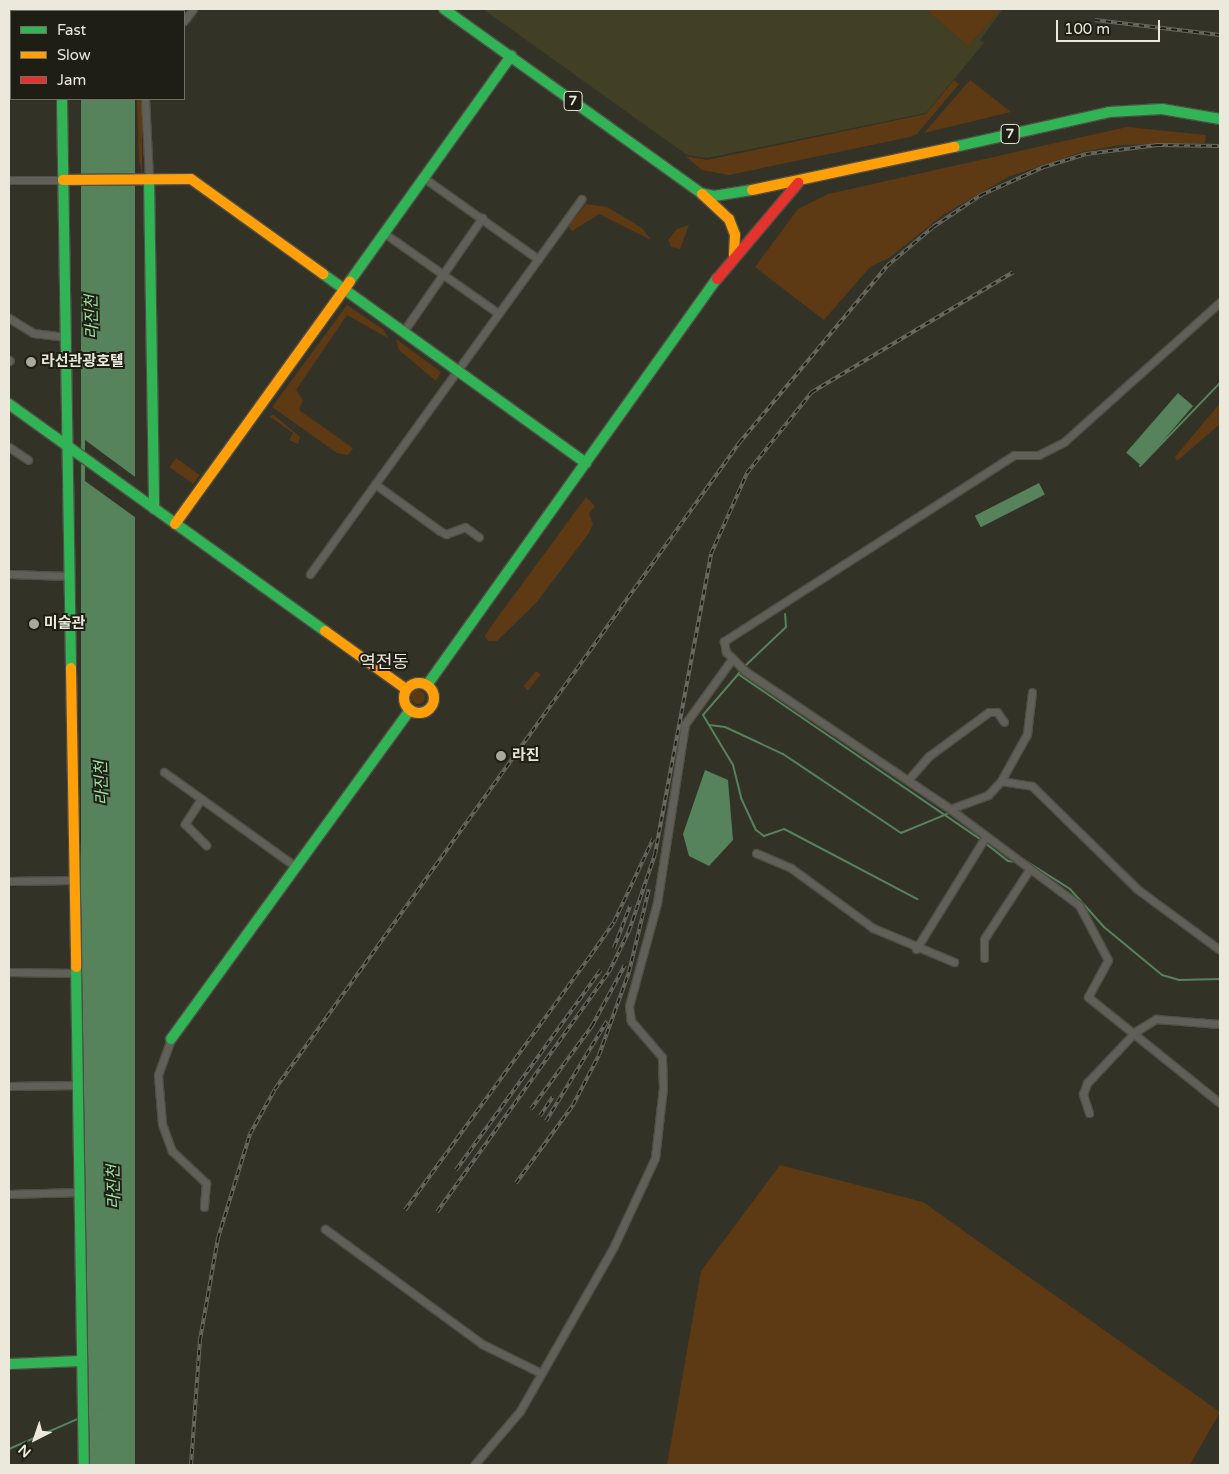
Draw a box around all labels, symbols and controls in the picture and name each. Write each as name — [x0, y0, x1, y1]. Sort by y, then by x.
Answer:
legend — [10, 10, 185, 100]
scale bar — [1059, 10, 1163, 42]
text: 100 m — [1064, 20, 1110, 38]
text: Fast — [57, 21, 86, 39]
text: Slow — [57, 46, 91, 64]
text: Jam — [57, 71, 86, 89]
road number: 7 — [563, 90, 583, 112]
road number: 7 — [1000, 122, 1020, 146]
water label: 라진천 — [82, 295, 102, 339]
place label: 라선관광호텔 — [41, 353, 124, 371]
marker: 라선관광호텔 — [25, 356, 37, 368]
place label: 미술관 — [44, 615, 85, 633]
marker: 미술관 — [28, 618, 40, 630]
district label: 역전동 — [359, 651, 409, 673]
place label: 라진 — [512, 747, 540, 765]
marker: 라진 — [494, 749, 508, 763]
water label: 라진천 — [92, 761, 112, 805]
water label: 라진천 — [104, 1165, 124, 1209]
north arrow — [10, 1414, 60, 1464]
text: N — [15, 1441, 35, 1461]

